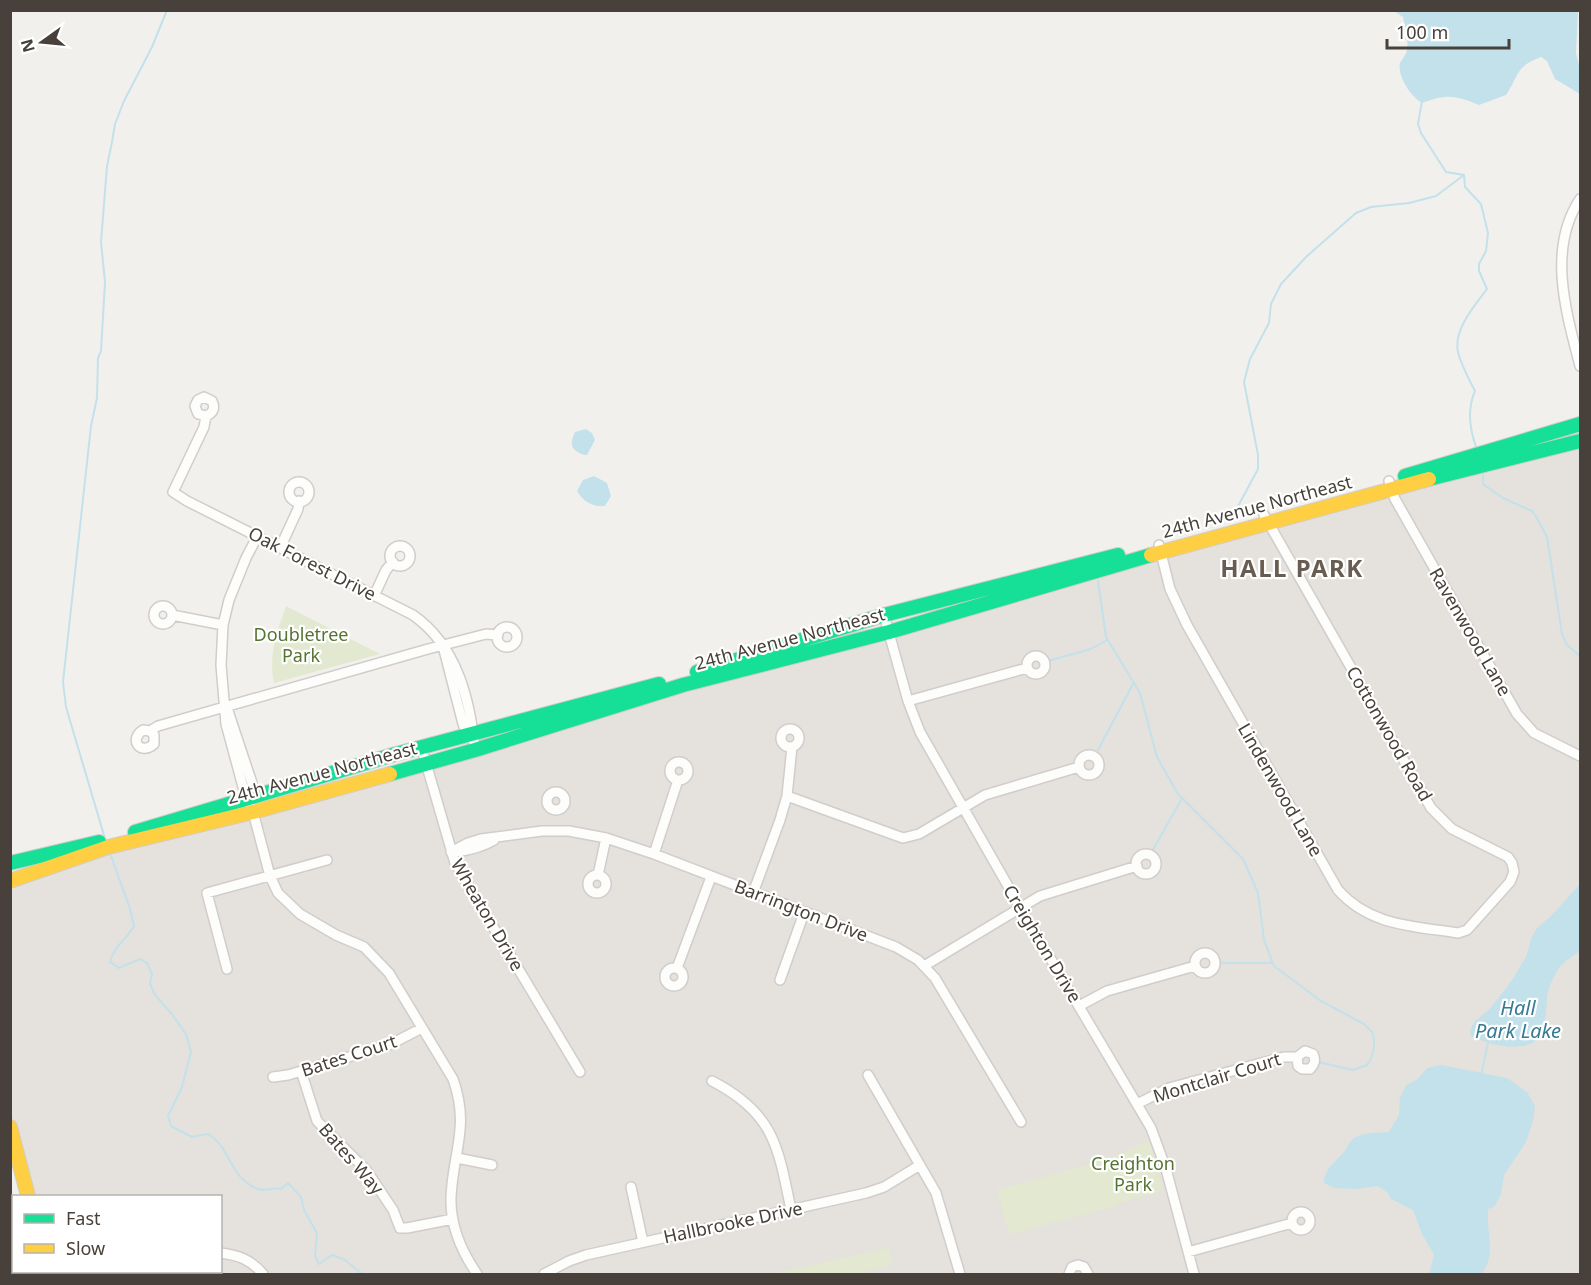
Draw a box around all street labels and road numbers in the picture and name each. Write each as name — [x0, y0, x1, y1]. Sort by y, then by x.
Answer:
street label: 24th Avenue Northeast — [1159, 469, 1355, 543]
street label: Oak Forest Drive — [245, 521, 380, 606]
street label: Ravenwood Lane — [1424, 563, 1517, 700]
street label: 24th Avenue Northeast — [692, 601, 888, 675]
street label: Cottonwood Road — [1341, 662, 1438, 805]
street label: Lindenwood Lane — [1233, 719, 1329, 860]
street label: 24th Avenue Northeast — [224, 735, 420, 809]
street label: Wheaton Drive — [446, 854, 530, 975]
street label: Barrington Drive — [731, 874, 872, 947]
street label: Creighton Drive — [998, 880, 1087, 1007]
street label: Bates Court — [298, 1028, 400, 1082]
street label: Montclair Court — [1150, 1046, 1284, 1108]
street label: Bates Way — [314, 1117, 390, 1200]
street label: Hallbrooke Drive — [661, 1196, 805, 1248]

